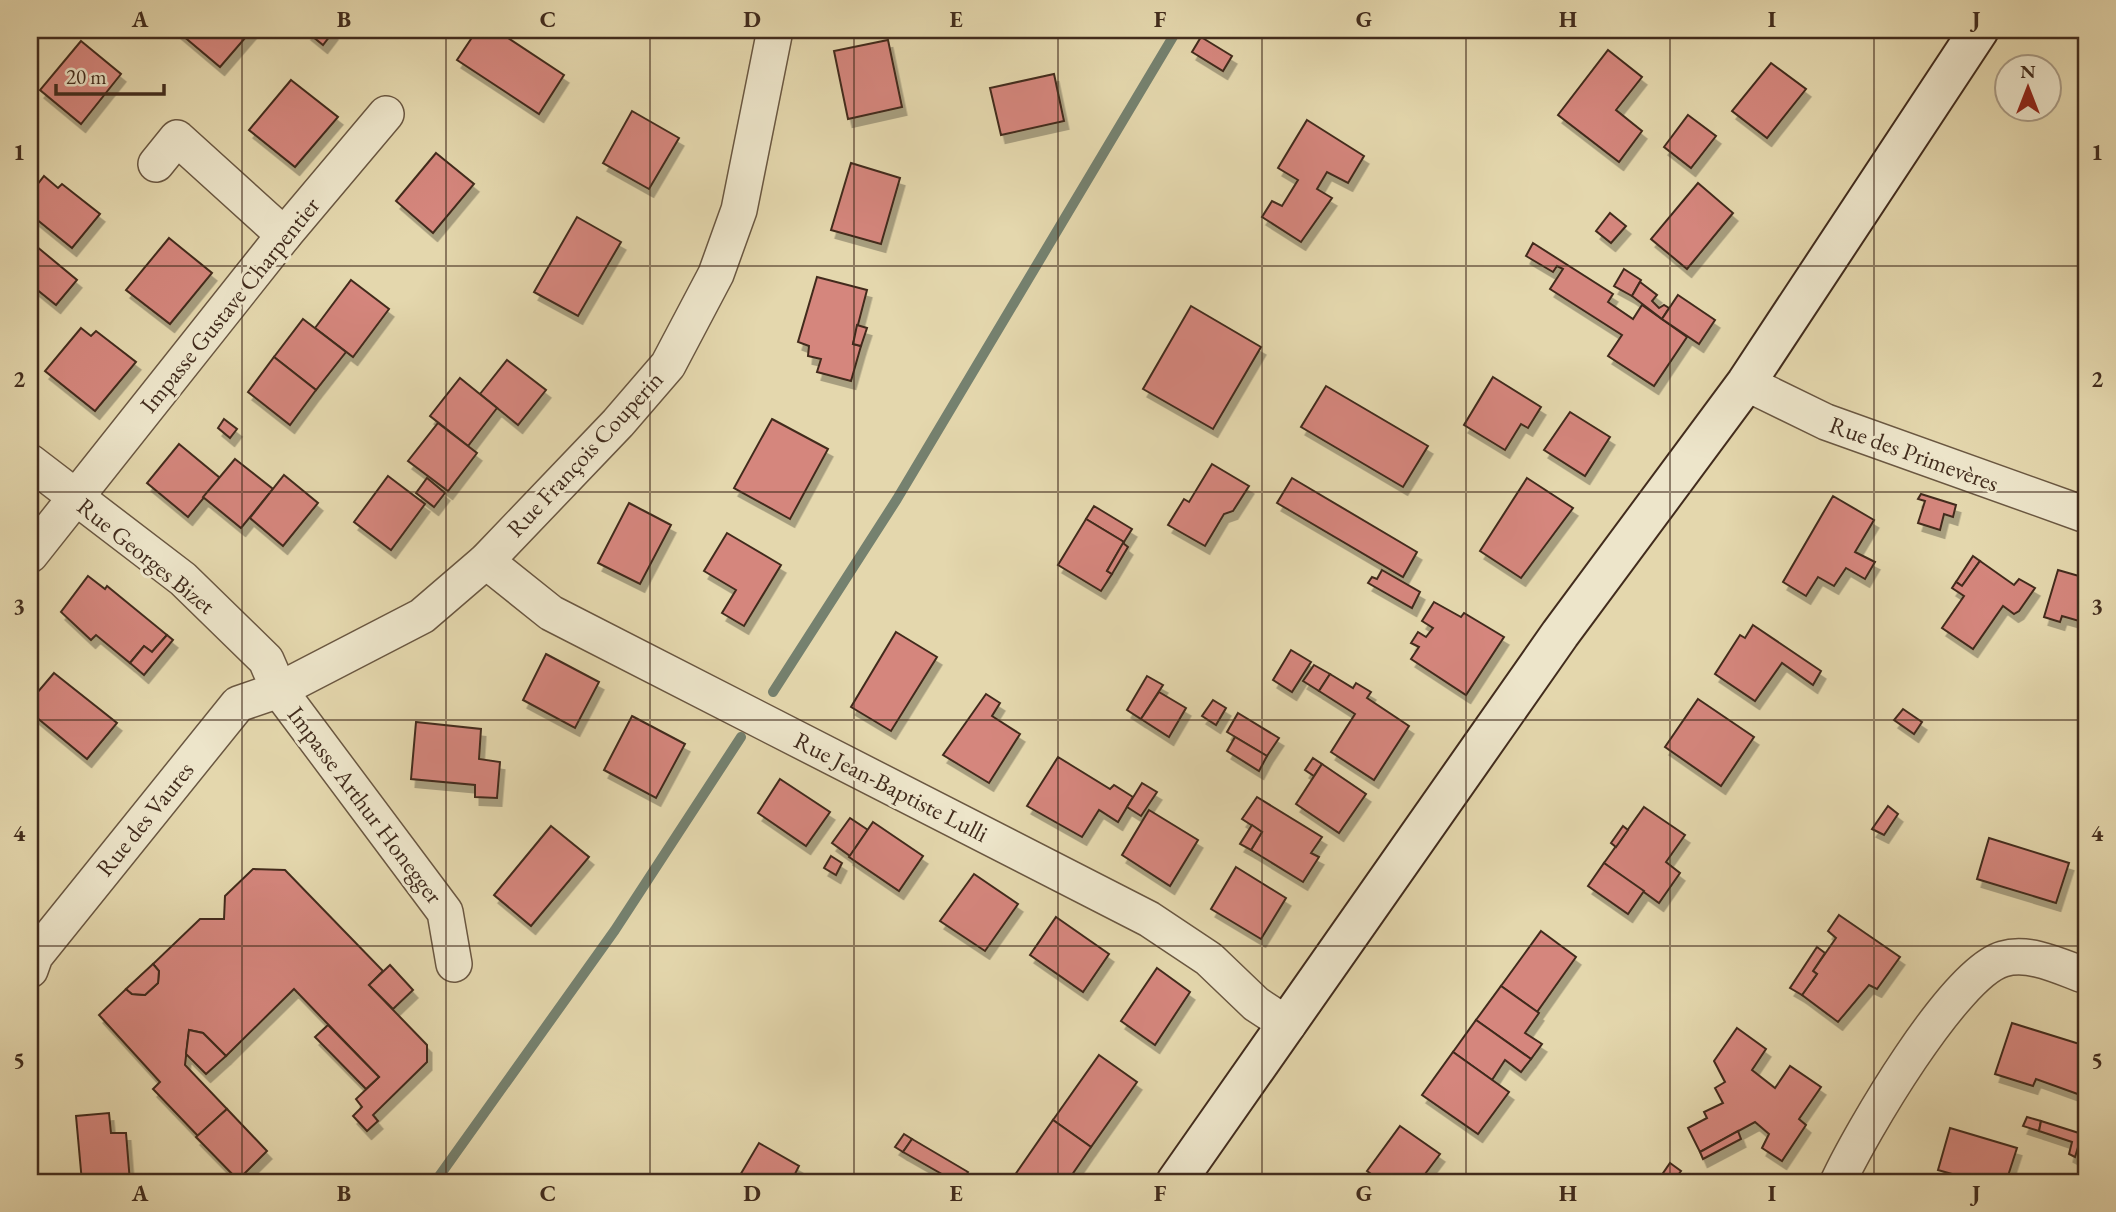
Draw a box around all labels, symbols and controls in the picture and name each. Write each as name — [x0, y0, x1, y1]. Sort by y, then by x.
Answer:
text: A — [131, 4, 149, 34]
text: B — [337, 4, 351, 34]
text: C — [540, 4, 556, 34]
text: D — [743, 4, 761, 34]
text: E — [949, 4, 963, 34]
text: F — [1154, 4, 1167, 34]
text: G — [1356, 4, 1372, 34]
text: H — [1559, 4, 1577, 34]
text: I — [1768, 4, 1776, 34]
text: J — [1970, 4, 1981, 34]
scale bar — [56, 52, 164, 96]
north arrow — [1994, 52, 2064, 122]
text: N — [2020, 59, 2036, 84]
text: 20 m — [66, 63, 107, 90]
text: 1 — [13, 137, 25, 167]
text: 1 — [2091, 137, 2103, 167]
street label: Impasse Gustave Charpentier — [133, 190, 326, 419]
text: 2 — [13, 364, 25, 394]
street label: Rue François Couperin — [500, 364, 670, 543]
text: 2 — [2091, 364, 2103, 394]
street label: Rue des Primevères — [1825, 409, 2003, 498]
street label: Rue Georges Bizet — [71, 490, 222, 621]
text: 3 — [13, 591, 25, 621]
text: 3 — [2091, 591, 2103, 621]
street label: Impasse Arthur Honegger — [281, 700, 450, 910]
street label: Rue Jean-Baptiste Lulli — [789, 724, 993, 849]
street label: Rue des Vaures — [89, 755, 200, 882]
text: 4 — [13, 818, 26, 848]
text: 4 — [2091, 818, 2104, 848]
text: 5 — [13, 1045, 25, 1075]
text: 5 — [2091, 1045, 2103, 1075]
text: A — [131, 1178, 149, 1208]
text: B — [337, 1178, 351, 1208]
text: C — [540, 1178, 556, 1208]
text: D — [743, 1178, 761, 1208]
text: E — [949, 1178, 963, 1208]
text: F — [1154, 1178, 1167, 1208]
text: G — [1356, 1178, 1372, 1208]
text: H — [1559, 1178, 1577, 1208]
text: I — [1768, 1178, 1776, 1208]
text: J — [1970, 1178, 1981, 1208]

